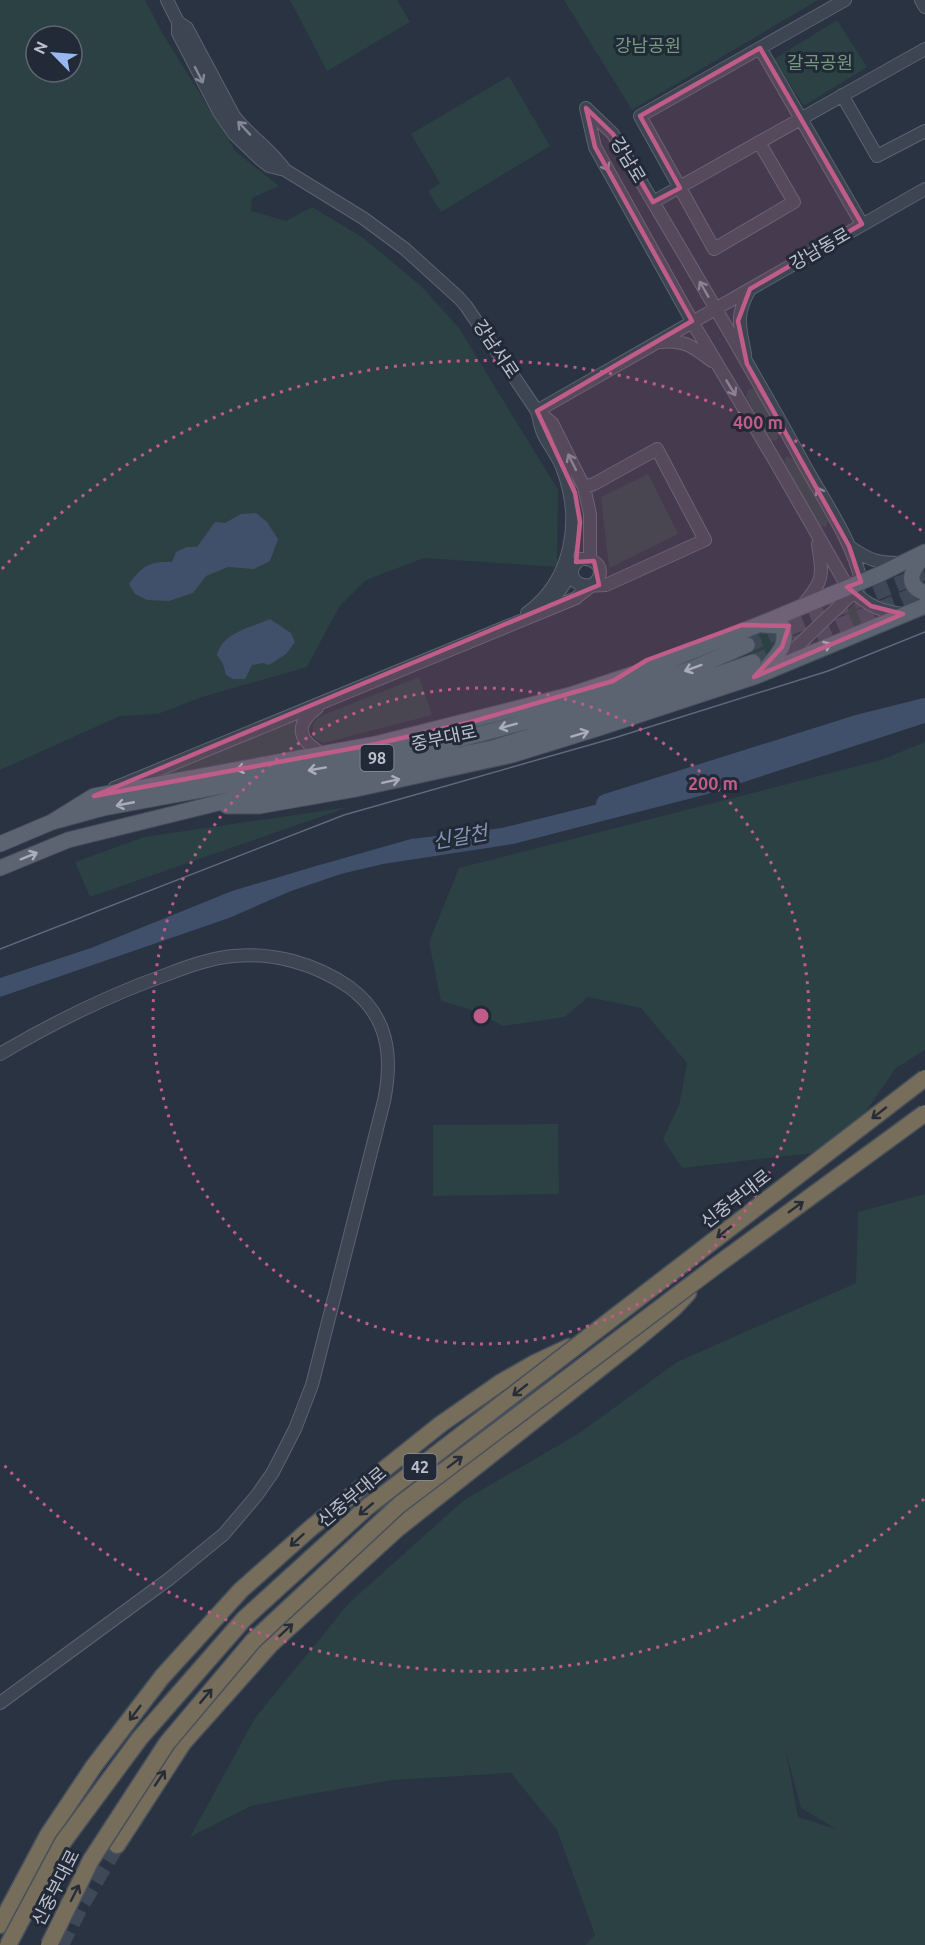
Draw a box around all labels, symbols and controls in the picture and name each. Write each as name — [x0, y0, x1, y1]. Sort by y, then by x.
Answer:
north arrow — [24, 24, 84, 84]
park label: 강남공원 — [615, 35, 681, 55]
text: N — [30, 38, 51, 57]
park label: 갈곡공원 — [787, 52, 853, 72]
one-way arrow — [194, 66, 205, 84]
one-way arrow — [237, 121, 252, 136]
street label: 강남로 — [607, 133, 650, 186]
one-way arrow — [598, 154, 610, 171]
street label: 강남동로 — [786, 223, 853, 273]
one-way arrow — [697, 281, 709, 298]
street label: 강남서로 — [470, 315, 524, 381]
one-way arrow — [726, 379, 738, 396]
text: 400 m — [733, 412, 783, 432]
one-way arrow — [565, 453, 577, 471]
one-way arrow — [815, 487, 827, 504]
one-way arrow — [813, 641, 832, 652]
one-way arrow — [685, 663, 703, 674]
street label: 중부대로 — [409, 720, 478, 754]
one-way arrow — [498, 721, 517, 733]
one-way arrow — [571, 728, 590, 739]
road number: 98 — [360, 745, 394, 771]
one-way arrow — [236, 763, 256, 774]
one-way arrow — [308, 763, 328, 774]
text: 200 m — [688, 773, 738, 793]
one-way arrow — [382, 775, 401, 787]
one-way arrow — [116, 799, 136, 810]
water label: 신갈천 — [431, 820, 492, 853]
one-way arrow — [20, 850, 38, 861]
centre of rings — [471, 1006, 491, 1026]
one-way arrow — [871, 1107, 887, 1120]
street label: 신중부대로 — [697, 1165, 774, 1232]
one-way arrow — [787, 1201, 803, 1213]
one-way arrow — [717, 1226, 733, 1239]
one-way arrow — [512, 1383, 528, 1396]
road number: 42 — [404, 1454, 436, 1480]
one-way arrow — [446, 1456, 462, 1469]
street label: 신중부대로 — [313, 1462, 390, 1531]
one-way arrow — [358, 1503, 374, 1516]
one-way arrow — [290, 1533, 305, 1547]
one-way arrow — [278, 1623, 293, 1637]
one-way arrow — [200, 1688, 213, 1704]
one-way arrow — [129, 1704, 141, 1720]
one-way arrow — [154, 1771, 166, 1787]
street label: 신중부대로 — [27, 1846, 83, 1929]
one-way arrow — [70, 1884, 81, 1902]

